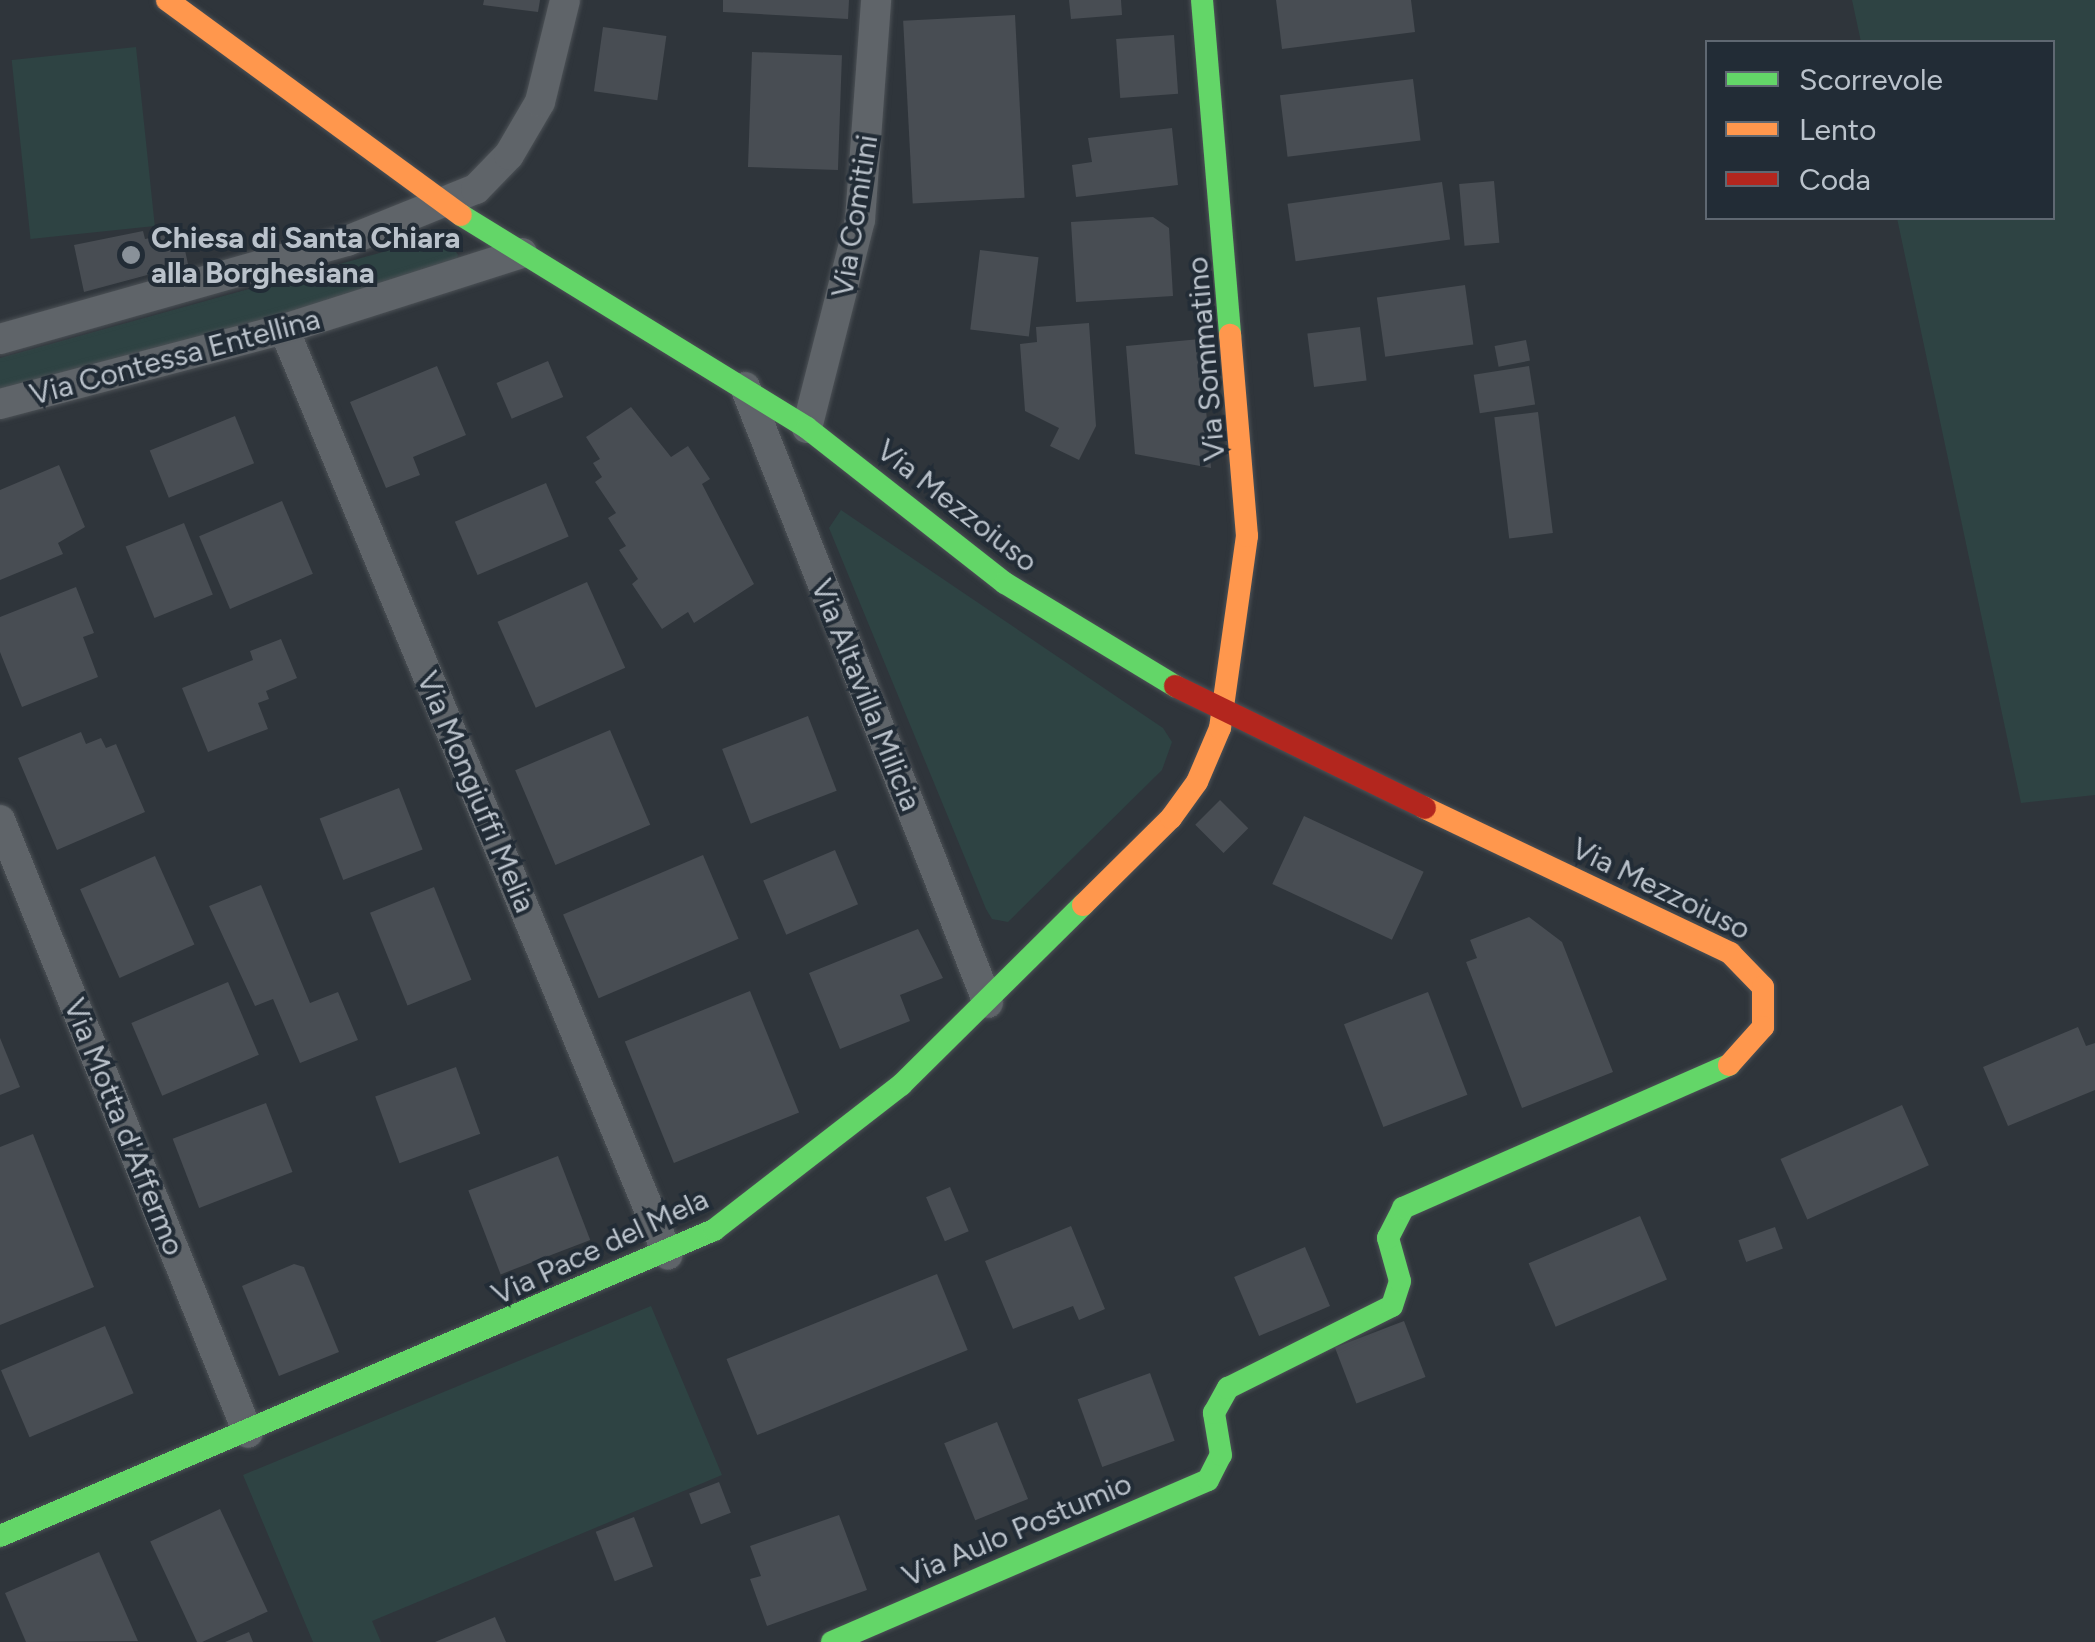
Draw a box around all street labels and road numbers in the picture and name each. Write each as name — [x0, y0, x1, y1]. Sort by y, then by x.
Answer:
street label: Via Comitini — [824, 132, 886, 300]
street label: Via Sommatino — [1179, 255, 1233, 463]
street label: Via Contessa Entellina — [26, 301, 324, 413]
street label: Via Mezzoiuso — [869, 432, 1045, 580]
street label: Via Altavilla Milicia — [803, 574, 929, 816]
street label: Via Mongiuffi Melia — [409, 666, 543, 918]
street label: Via Mezzoiuso — [1566, 830, 1756, 948]
street label: Via Motta d'Affermo — [56, 993, 192, 1261]
street label: Via Pace del Mela — [486, 1181, 714, 1313]
street label: Via Aulo Postumio — [897, 1465, 1137, 1595]

